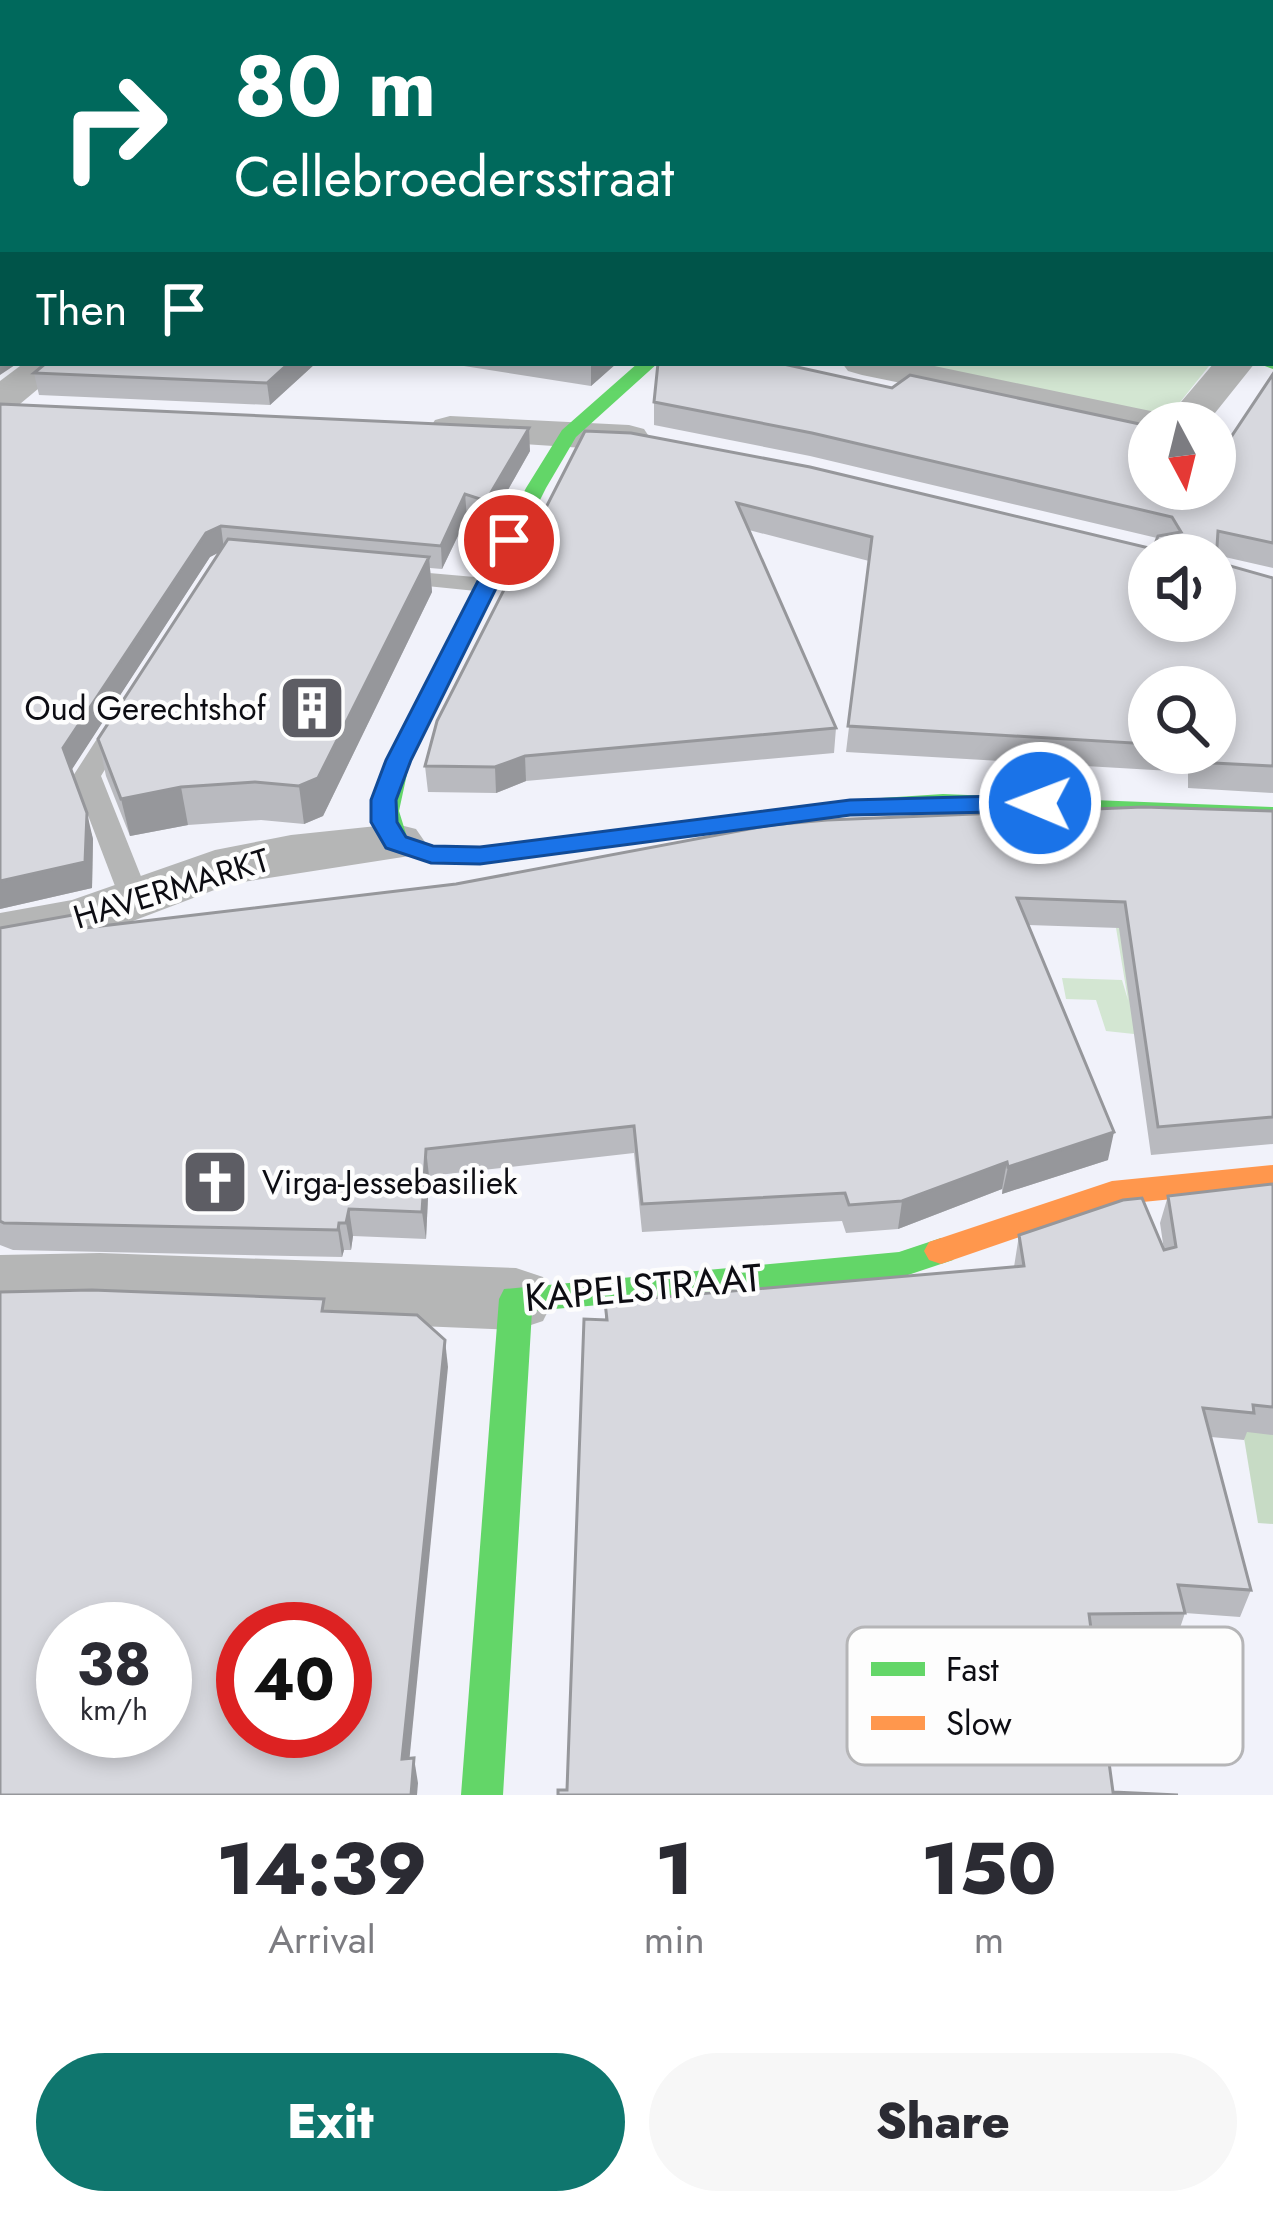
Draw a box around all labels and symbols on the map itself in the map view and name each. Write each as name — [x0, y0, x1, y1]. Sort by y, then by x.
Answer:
north arrow — [1128, 402, 1236, 510]
pin — [458, 489, 560, 591]
building icon: Oud Gerechtshof — [277, 673, 347, 743]
place label: Oud Gerechtshof — [24, 685, 268, 732]
position arrow — [977, 740, 1103, 866]
street label: HAVERMARKT — [67, 836, 275, 941]
church icon: Virga-Jessebasiliek — [180, 1147, 250, 1217]
place label: Virga-Jessebasiliek — [262, 1159, 518, 1206]
street label: KAPELSTRAAT — [522, 1249, 764, 1326]
speed limit sign: 40 — [216, 1602, 372, 1758]
legend — [847, 1627, 1243, 1765]
text: Fast — [946, 1646, 999, 1693]
text: Slow — [946, 1700, 1012, 1747]

